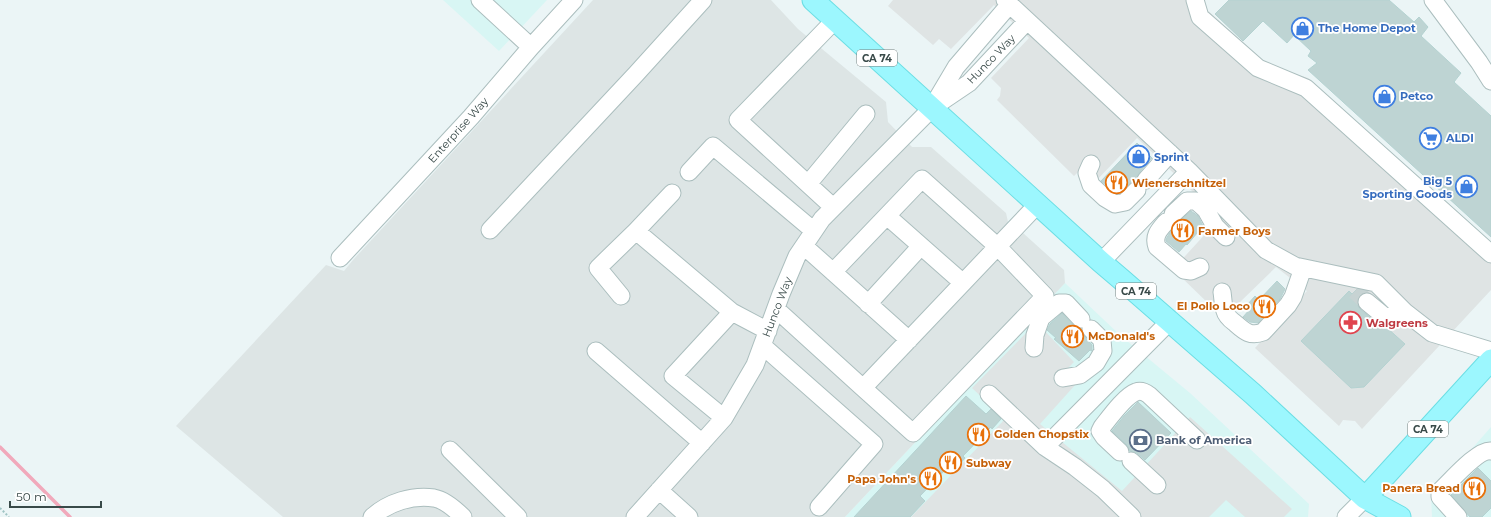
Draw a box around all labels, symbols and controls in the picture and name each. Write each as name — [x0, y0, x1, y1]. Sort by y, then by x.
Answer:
shop icon: The Home Depot — [1289, 15, 1315, 41]
place label: The Home Depot — [1318, 21, 1416, 35]
street label: Hunco Way — [964, 31, 1018, 87]
road number: CA 74 — [857, 50, 897, 66]
shop icon: Petco — [1371, 83, 1397, 109]
place label: Petco — [1400, 89, 1433, 103]
street label: Enterprise Way — [425, 94, 491, 166]
supermarket icon: ALDI — [1417, 125, 1443, 151]
place label: ALDI — [1445, 131, 1474, 145]
shop icon: Sprint — [1126, 144, 1152, 170]
place label: Sprint — [1154, 150, 1189, 164]
restaurant icon: Wienerschnitzel — [1104, 170, 1130, 196]
place label: Big 5 Sporting Goods — [1362, 174, 1452, 201]
shop icon: Big 5 Sporting Goods — [1454, 174, 1480, 200]
place label: Wienerschnitzel — [1132, 176, 1226, 190]
restaurant icon: Farmer Boys — [1169, 218, 1195, 244]
place label: Farmer Boys — [1198, 224, 1271, 238]
street label: Hunco Way — [759, 275, 795, 339]
road number: CA 74 — [1116, 283, 1156, 299]
restaurant icon: El Pollo Loco — [1252, 293, 1278, 319]
place label: El Pollo Loco — [1177, 299, 1250, 313]
pharmacy icon: Walgreens — [1338, 310, 1364, 336]
place label: Walgreens — [1366, 316, 1428, 330]
restaurant icon: McDonald's — [1059, 323, 1085, 349]
place label: McDonald's — [1088, 329, 1155, 343]
restaurant icon: Golden Chopstix — [965, 421, 991, 447]
road number: CA 74 — [1408, 421, 1448, 437]
place label: Golden Chopstix — [994, 427, 1090, 441]
bank icon: Bank of America — [1128, 427, 1154, 453]
place label: Bank of America — [1156, 433, 1252, 447]
restaurant icon: Subway — [937, 450, 963, 476]
place label: Subway — [966, 456, 1012, 470]
restaurant icon: Papa John's — [918, 466, 944, 492]
place label: Papa John's — [847, 472, 916, 486]
restaurant icon: Panera Bread — [1462, 475, 1488, 501]
place label: Panera Bread — [1382, 481, 1460, 495]
scale bar — [10, 483, 101, 509]
text: 50 m — [16, 489, 47, 504]

